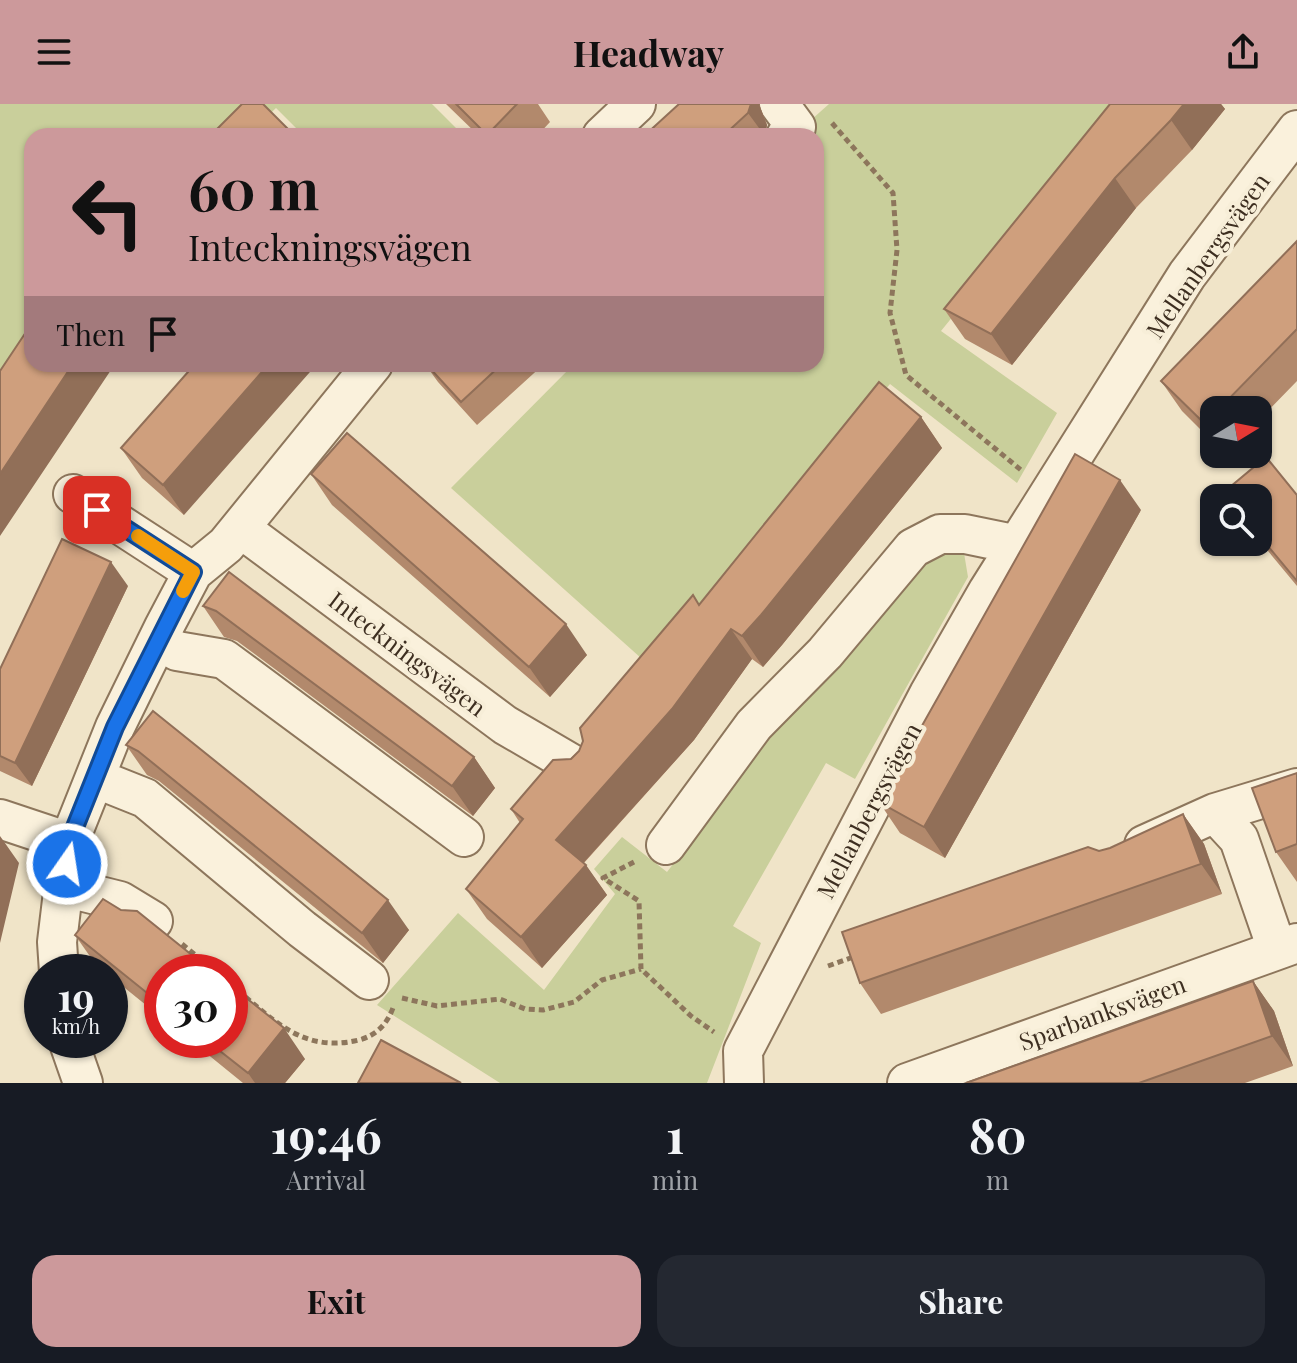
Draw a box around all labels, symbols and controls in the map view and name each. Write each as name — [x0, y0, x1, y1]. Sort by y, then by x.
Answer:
text: Headway — [573, 28, 724, 76]
icon: menu — [32, 30, 76, 74]
icon: share — [1221, 30, 1265, 74]
text: 60 m — [188, 150, 319, 225]
icon: left — [56, 160, 160, 264]
street label: Mellanbergsvägen — [1138, 166, 1276, 344]
text: Inteckningsvägen — [188, 222, 472, 270]
icon: arrive — [141, 312, 185, 356]
text: Then — [56, 314, 125, 354]
north arrow — [1200, 396, 1272, 468]
map controls — [1200, 396, 1272, 556]
pin — [63, 476, 131, 544]
button: search — [1200, 484, 1272, 556]
icon: arrive — [75, 488, 119, 532]
street label: Inteckningsvägen — [323, 583, 493, 723]
street label: Mellanbergsvägen — [808, 717, 928, 903]
position arrow — [25, 822, 109, 906]
speed limit sign: 30 — [144, 954, 248, 1058]
street label: Sparbanksvägen — [1014, 967, 1190, 1057]
text: 19 — [57, 969, 95, 1022]
text: km/h — [52, 1012, 100, 1039]
text: 19:46 — [270, 1102, 382, 1166]
text: 1 — [666, 1102, 684, 1166]
text: 80 — [969, 1102, 1027, 1166]
text: Arrival — [286, 1162, 366, 1197]
text: min — [652, 1162, 698, 1197]
text: m — [986, 1162, 1009, 1197]
button: Exit — [32, 1255, 641, 1347]
button: Share — [657, 1255, 1265, 1347]

